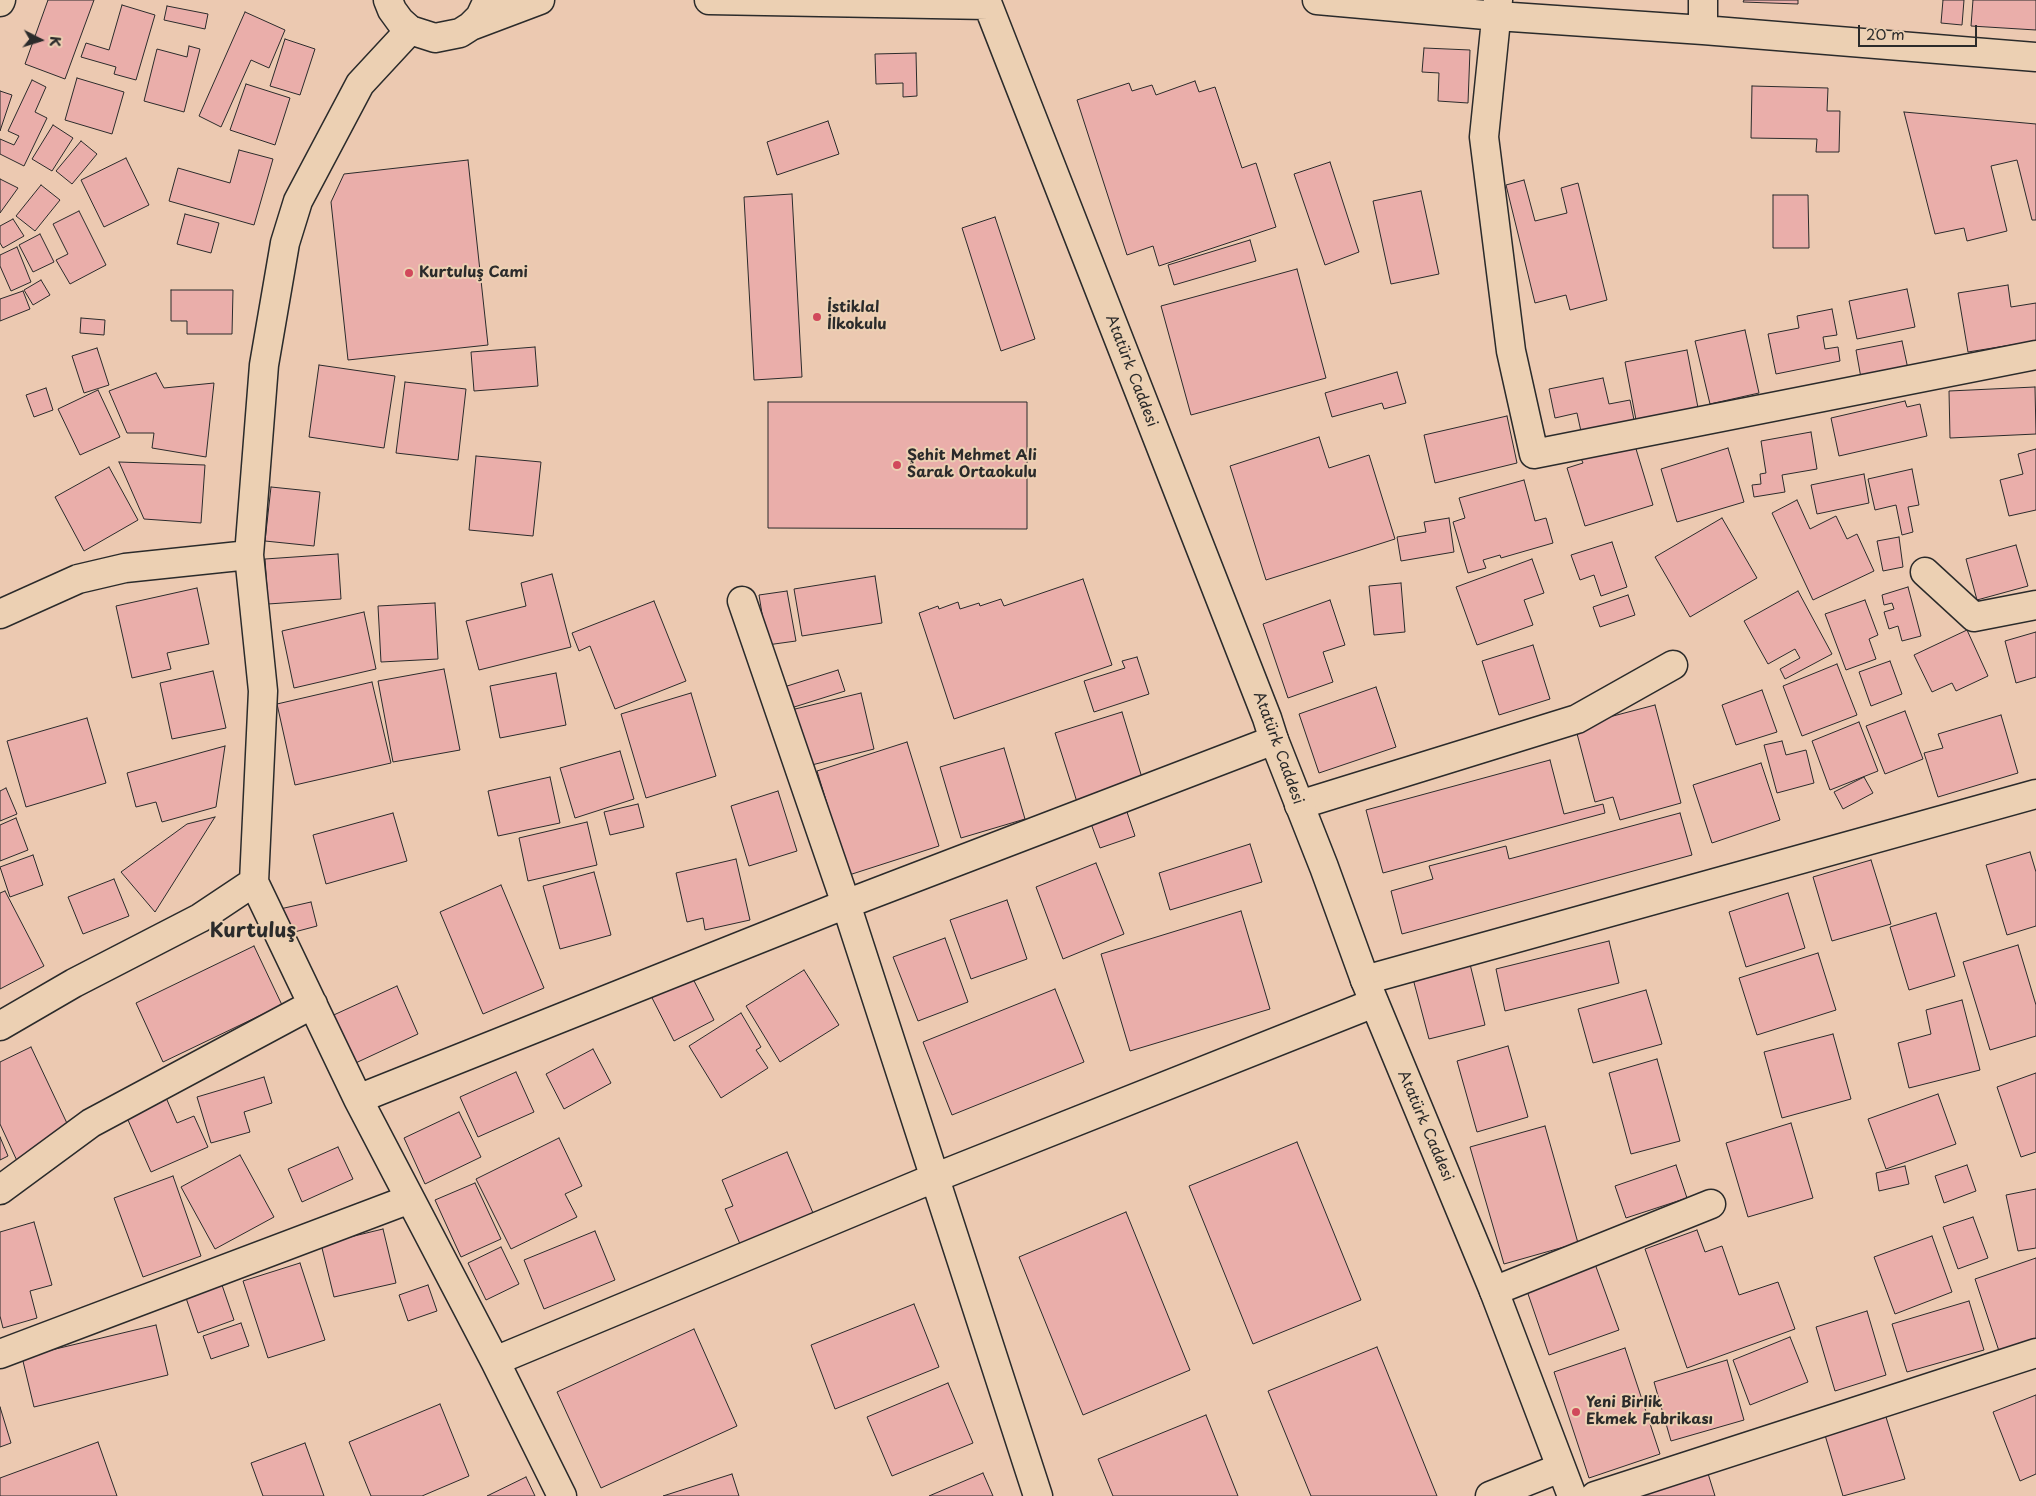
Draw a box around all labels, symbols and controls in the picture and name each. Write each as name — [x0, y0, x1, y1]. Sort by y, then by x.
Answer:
north arrow — [15, 15, 65, 65]
scale bar — [1861, 15, 1980, 47]
text: 20 m — [1866, 22, 1905, 45]
text: K — [45, 35, 66, 47]
place label: Kurtuluş Cami — [419, 264, 528, 282]
marker: Kurtuluş Cami — [403, 267, 415, 279]
place label: İstiklal İlkokulu — [827, 299, 887, 334]
marker: İstiklal İlkokulu — [811, 311, 823, 323]
street label: Atatürk Caddesi — [1101, 312, 1161, 430]
place label: Şehit Mehmet Ali Sarak Ortaokulu — [907, 447, 1037, 482]
marker: Şehit Mehmet Ali Sarak Ortaokulu — [891, 459, 903, 471]
street label: Atatürk Caddesi — [1249, 689, 1307, 807]
district label: Kurtuluş — [210, 919, 296, 943]
street label: Atatürk Caddesi — [1394, 1068, 1456, 1184]
place label: Yeni Birlik Ekmek Fabrikası — [1586, 1394, 1713, 1429]
marker: Yeni Birlik Ekmek Fabrikası — [1570, 1406, 1582, 1418]

